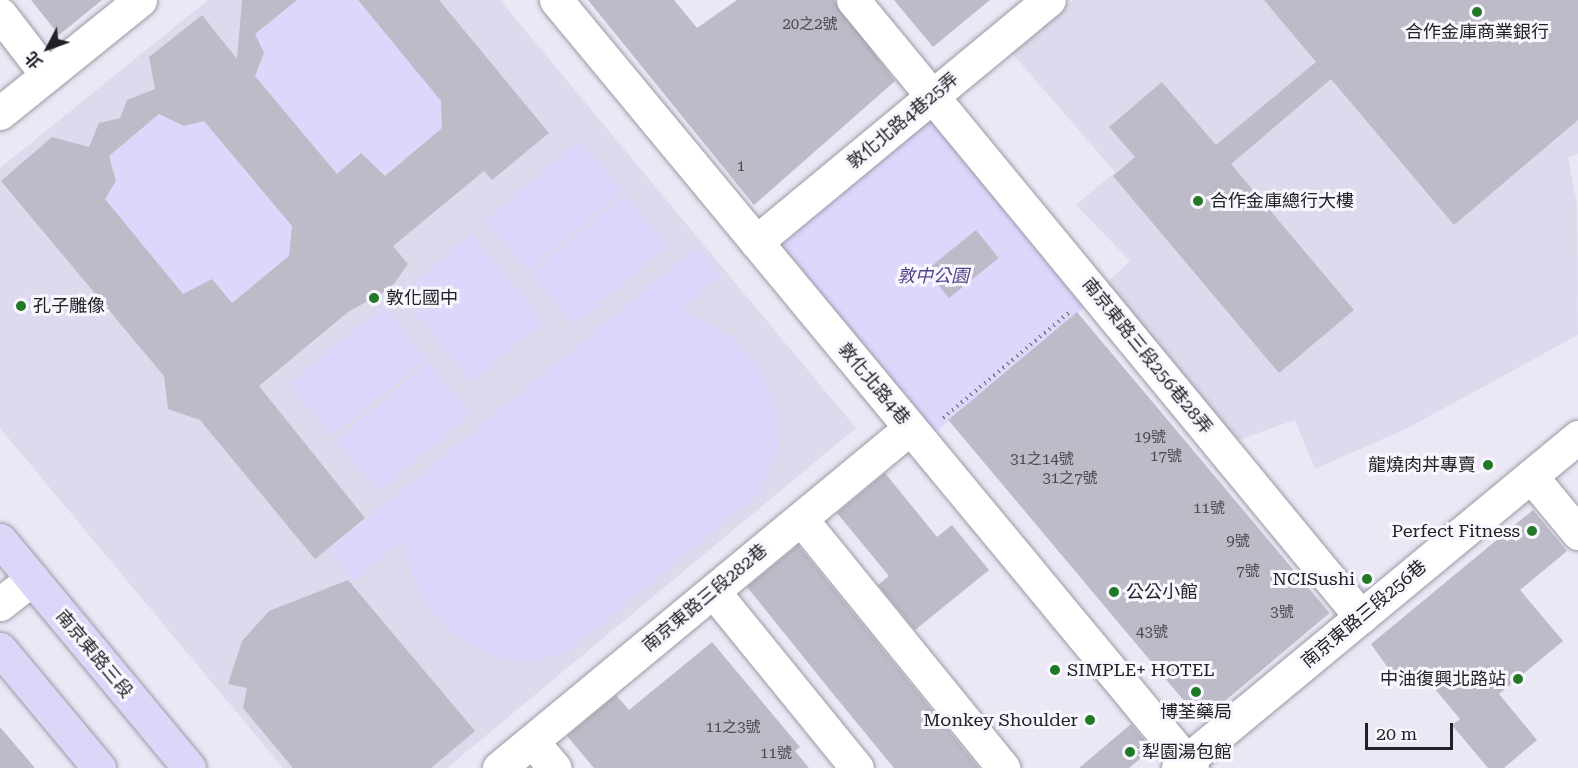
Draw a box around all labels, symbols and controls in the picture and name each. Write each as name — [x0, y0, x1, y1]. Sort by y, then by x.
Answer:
marker: 合作金庫商業銀行 — [1470, 5, 1484, 19]
house number: 20之2號 — [782, 16, 838, 34]
north arrow — [18, 18, 78, 78]
place label: 合作金庫商業銀行 — [1405, 21, 1549, 43]
text: 北 — [22, 48, 46, 72]
street label: 敦化北路4巷25弄 — [843, 68, 963, 174]
house number: 1 — [737, 158, 745, 176]
place label: 合作金庫總行大樓 — [1210, 190, 1354, 212]
marker: 合作金庫總行大樓 — [1191, 194, 1205, 208]
park label: 敦中公園 — [897, 265, 969, 287]
street label: 南京東路三段256巷28弄 — [1077, 274, 1217, 438]
place label: 敦化國中 — [386, 287, 458, 309]
marker: 敦化國中 — [367, 291, 381, 305]
place label: 孔子雕像 — [33, 295, 105, 317]
marker: 孔子雕像 — [14, 299, 28, 313]
street label: 敦化北路4巷 — [834, 339, 914, 429]
house number: 19號 — [1134, 429, 1166, 447]
house number: 17號 — [1150, 448, 1182, 466]
house number: 31之14號 — [1010, 451, 1074, 469]
place label: 龍燒肉丼專賣 — [1368, 454, 1476, 476]
marker: 龍燒肉丼專賣 — [1481, 458, 1495, 472]
house number: 31之7號 — [1042, 470, 1098, 488]
house number: 11號 — [1193, 500, 1225, 518]
place label: Perfect Fitness — [1392, 520, 1520, 542]
marker: Perfect Fitness — [1525, 524, 1539, 538]
house number: 9號 — [1226, 533, 1250, 551]
street label: 南京東路三段282巷 — [638, 540, 772, 656]
street label: 南京東路三段256巷 — [1297, 556, 1431, 672]
house number: 7號 — [1236, 563, 1260, 581]
place label: NCISushi — [1273, 568, 1355, 590]
marker: NCISushi — [1360, 572, 1374, 586]
place label: 公公小館 — [1126, 581, 1198, 603]
marker: 公公小館 — [1107, 585, 1121, 599]
house number: 3號 — [1270, 604, 1294, 622]
street label: 南京東路三段 — [51, 606, 137, 702]
house number: 43號 — [1136, 624, 1168, 642]
place label: SIMPLE+ HOTEL — [1067, 659, 1214, 681]
marker: SIMPLE+ HOTEL — [1048, 663, 1062, 677]
place label: 中油復興北路站 — [1380, 668, 1506, 690]
marker: 中油復興北路站 — [1511, 672, 1525, 686]
marker: 博荃藥局 — [1189, 685, 1203, 699]
place label: 博荃藥局 — [1160, 701, 1232, 723]
place label: Monkey Shoulder — [923, 709, 1078, 731]
scale bar — [1368, 711, 1456, 749]
marker: Monkey Shoulder — [1083, 713, 1097, 727]
house number: 11之3號 — [705, 719, 761, 737]
text: 20 m — [1376, 723, 1417, 744]
place label: 犁園湯包館 — [1142, 741, 1232, 763]
house number: 11號 — [760, 745, 792, 763]
marker: 犁園湯包館 — [1123, 745, 1137, 759]

